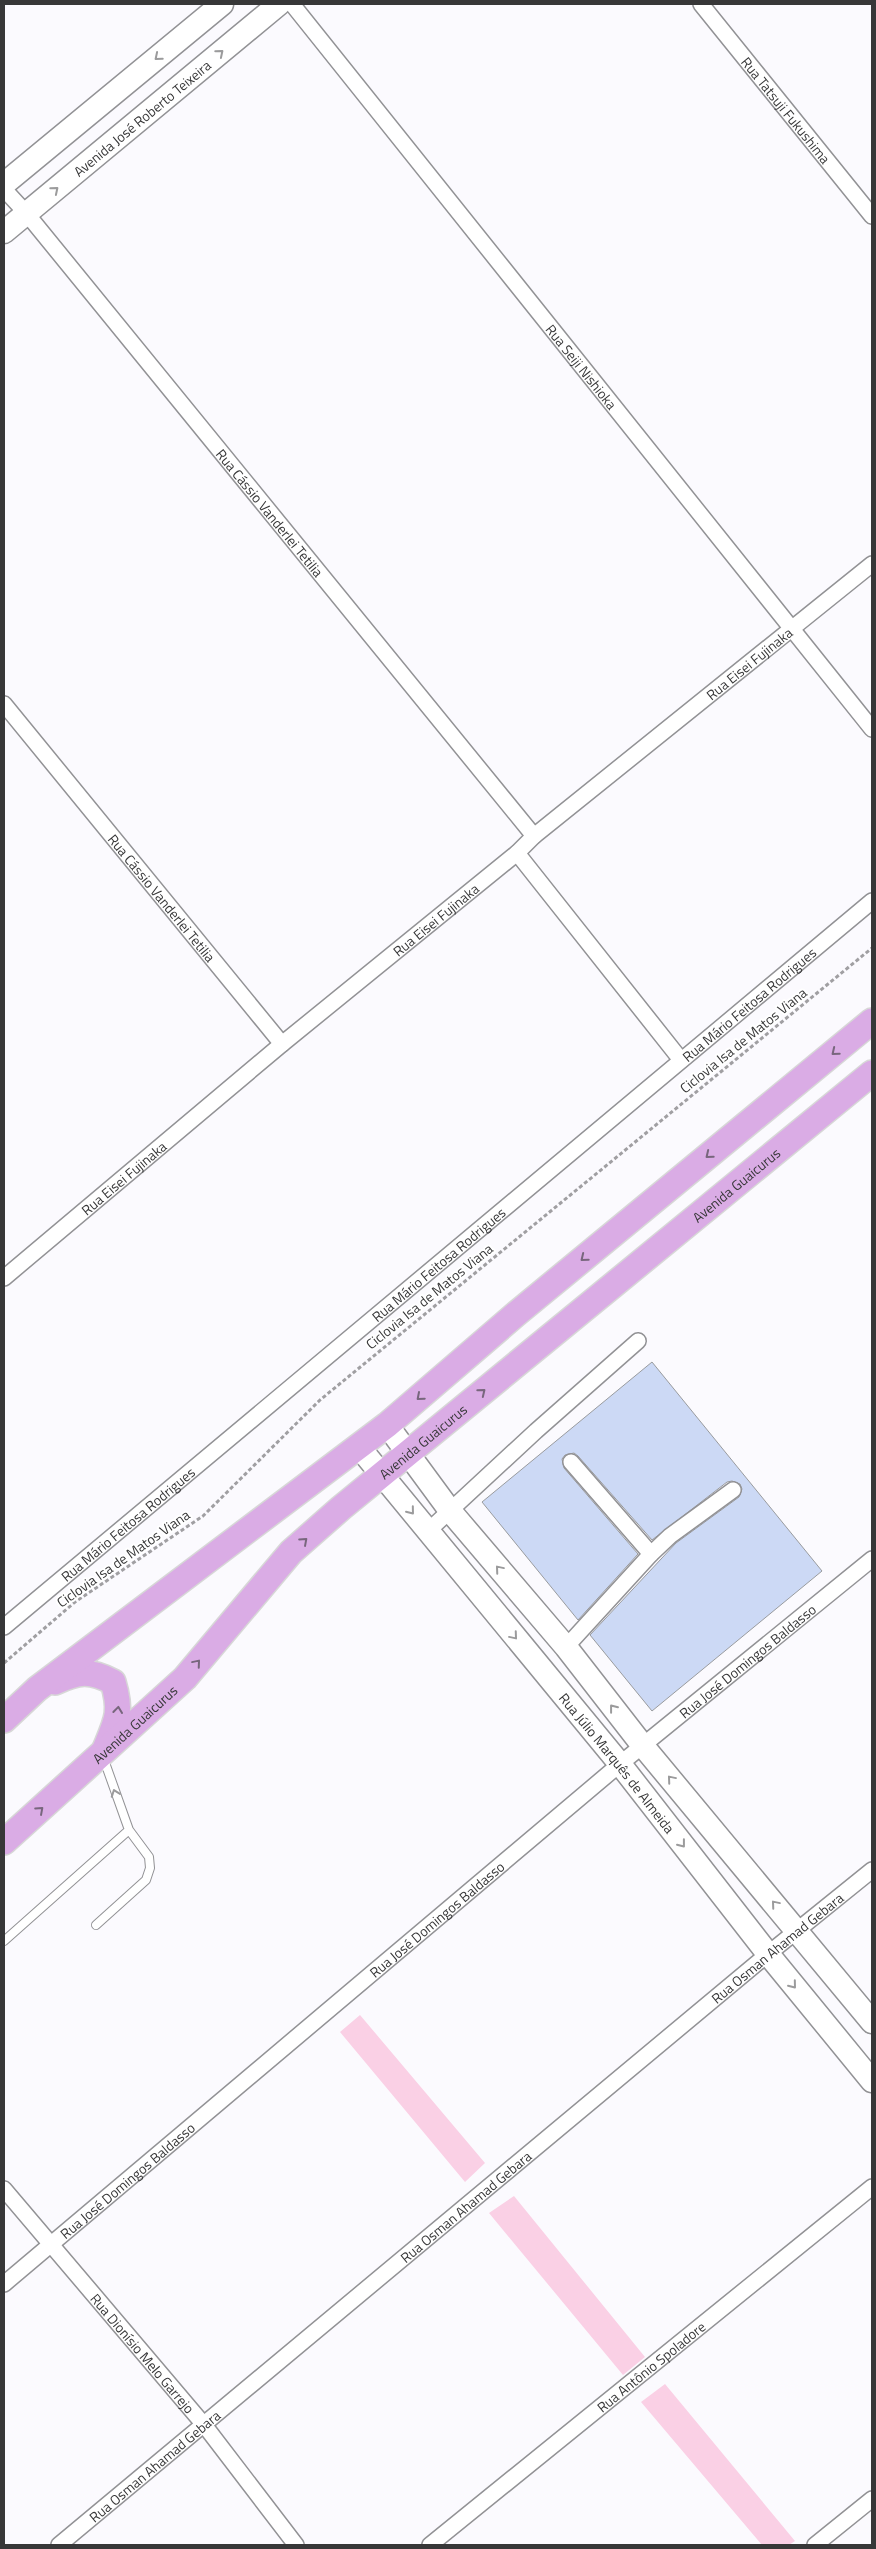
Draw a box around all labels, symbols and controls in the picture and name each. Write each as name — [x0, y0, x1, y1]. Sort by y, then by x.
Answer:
one-way arrow — [214, 50, 223, 58]
one-way arrow — [154, 52, 163, 61]
street label: Rua Tatsuji Fukushima — [737, 52, 836, 168]
street label: Avenida José Roberto Teixeira — [68, 54, 215, 181]
one-way arrow — [49, 188, 58, 196]
street label: Rua Seiji Nishioka — [541, 319, 623, 413]
street label: Rua Cássio Vanderlei Tetilia — [212, 444, 329, 581]
street label: Rua Eisei Fujinaka — [701, 622, 797, 704]
street label: Rua Cássio Vanderlei Tetilia — [103, 829, 221, 966]
street label: Rua Eisei Fujinaka — [388, 878, 483, 961]
street label: Rua Mário Feitosa Rodrigues — [677, 942, 820, 1066]
street label: Ciclovia Isa de Matos Viana — [675, 982, 811, 1098]
one-way arrow — [831, 1046, 840, 1055]
street label: Rua Eisei Fujinaka — [76, 1135, 171, 1220]
street label: Avenida Guaicurus — [687, 1142, 784, 1227]
one-way arrow — [706, 1149, 715, 1157]
street label: Rua Mário Feitosa Rodrigues — [367, 1202, 510, 1326]
street label: Ciclovia Isa de Matos Viana — [361, 1238, 497, 1354]
one-way arrow — [580, 1253, 589, 1262]
one-way arrow — [477, 1389, 486, 1398]
one-way arrow — [416, 1391, 425, 1400]
street label: Avenida Guaicurus — [374, 1399, 471, 1484]
street label: Rua Mário Feitosa Rodrigues — [56, 1461, 199, 1586]
street label: Ciclovia Isa de Matos Viana — [52, 1504, 194, 1612]
one-way arrow — [406, 1505, 414, 1514]
one-way arrow — [298, 1538, 307, 1547]
one-way arrow — [496, 1565, 505, 1574]
street label: Rua José Domingos Baldasso — [674, 1599, 820, 1723]
one-way arrow — [509, 1631, 518, 1640]
one-way arrow — [192, 1660, 201, 1669]
street label: Avenida Guaicurus — [87, 1680, 182, 1768]
street label: Rua Júlio Marquês de Almeida — [555, 1688, 680, 1837]
one-way arrow — [611, 1705, 619, 1714]
one-way arrow — [112, 1706, 123, 1714]
one-way arrow — [668, 1776, 676, 1785]
one-way arrow — [111, 1789, 121, 1798]
one-way arrow — [35, 1807, 44, 1816]
one-way arrow — [676, 1838, 685, 1847]
street label: Rua José Domingos Baldasso — [364, 1856, 509, 1982]
street label: Rua Osman Ahamad Gebara — [706, 1887, 847, 2008]
one-way arrow — [771, 1900, 780, 1909]
one-way arrow — [788, 1979, 796, 1988]
street label: Rua José Domingos Baldasso — [55, 2117, 199, 2243]
street label: Rua Osman Ahamad Gebara — [395, 2145, 536, 2267]
street label: Rua Dionísio Melo Garrejo — [86, 2288, 200, 2418]
street label: Rua Antônio Spoladore — [592, 2316, 710, 2417]
street label: Rua Osman Ahamad Gebara — [84, 2405, 224, 2527]

